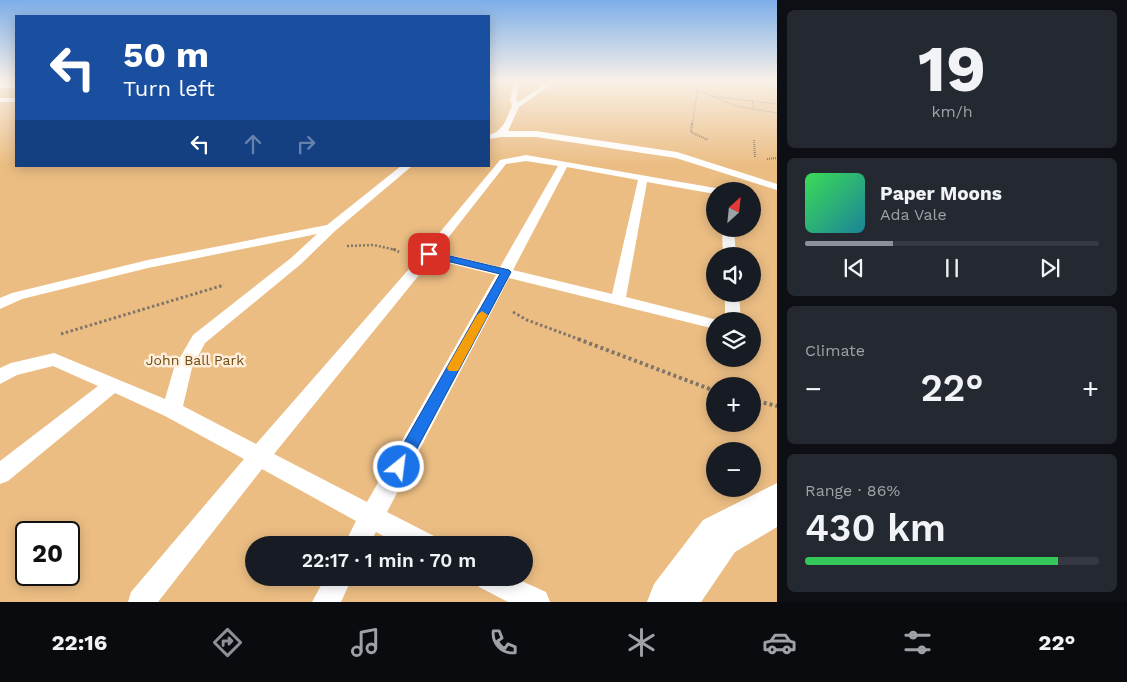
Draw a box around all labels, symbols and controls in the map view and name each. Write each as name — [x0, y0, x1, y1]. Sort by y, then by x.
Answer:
text: 19 — [918, 31, 986, 107]
text: 50 m — [123, 34, 209, 76]
icon: left — [40, 35, 105, 100]
text: Turn left — [123, 76, 215, 101]
text: km/h — [931, 102, 973, 121]
icon: left — [186, 130, 214, 158]
icon: ahead — [239, 130, 267, 158]
icon: right — [292, 130, 320, 158]
north arrow — [706, 182, 761, 238]
map controls — [706, 182, 761, 497]
text: Paper Moons — [880, 182, 1002, 205]
text: Ada Vale — [880, 205, 947, 224]
pin — [408, 233, 450, 275]
icon: arrive — [415, 240, 443, 268]
button: sound — [706, 247, 761, 302]
icon: previous — [840, 254, 868, 282]
icon: pause — [938, 254, 966, 282]
icon: next — [1036, 254, 1064, 282]
button: layers — [706, 312, 761, 367]
text: Climate — [805, 341, 865, 360]
park label: John Ball Park — [146, 352, 244, 368]
text: 22° — [920, 366, 984, 410]
text: − — [805, 372, 822, 405]
text: + — [1082, 372, 1099, 405]
button: + — [706, 377, 761, 432]
position arrow — [372, 440, 424, 492]
button: − — [706, 442, 761, 497]
text: Range · 86% — [805, 481, 900, 500]
text: 430 km — [805, 506, 946, 550]
speed limit sign: 20 — [15, 521, 80, 586]
text: 22:17 · 1 min · 70 m — [302, 549, 476, 572]
icon: directions — [210, 625, 245, 660]
icon: music — [348, 625, 383, 660]
icon: phone — [486, 625, 521, 660]
icon: climate — [624, 625, 659, 660]
icon: car — [762, 625, 797, 660]
icon: filters — [900, 625, 935, 660]
text: 22:16 — [51, 630, 107, 655]
text: 22° — [1038, 630, 1075, 655]

